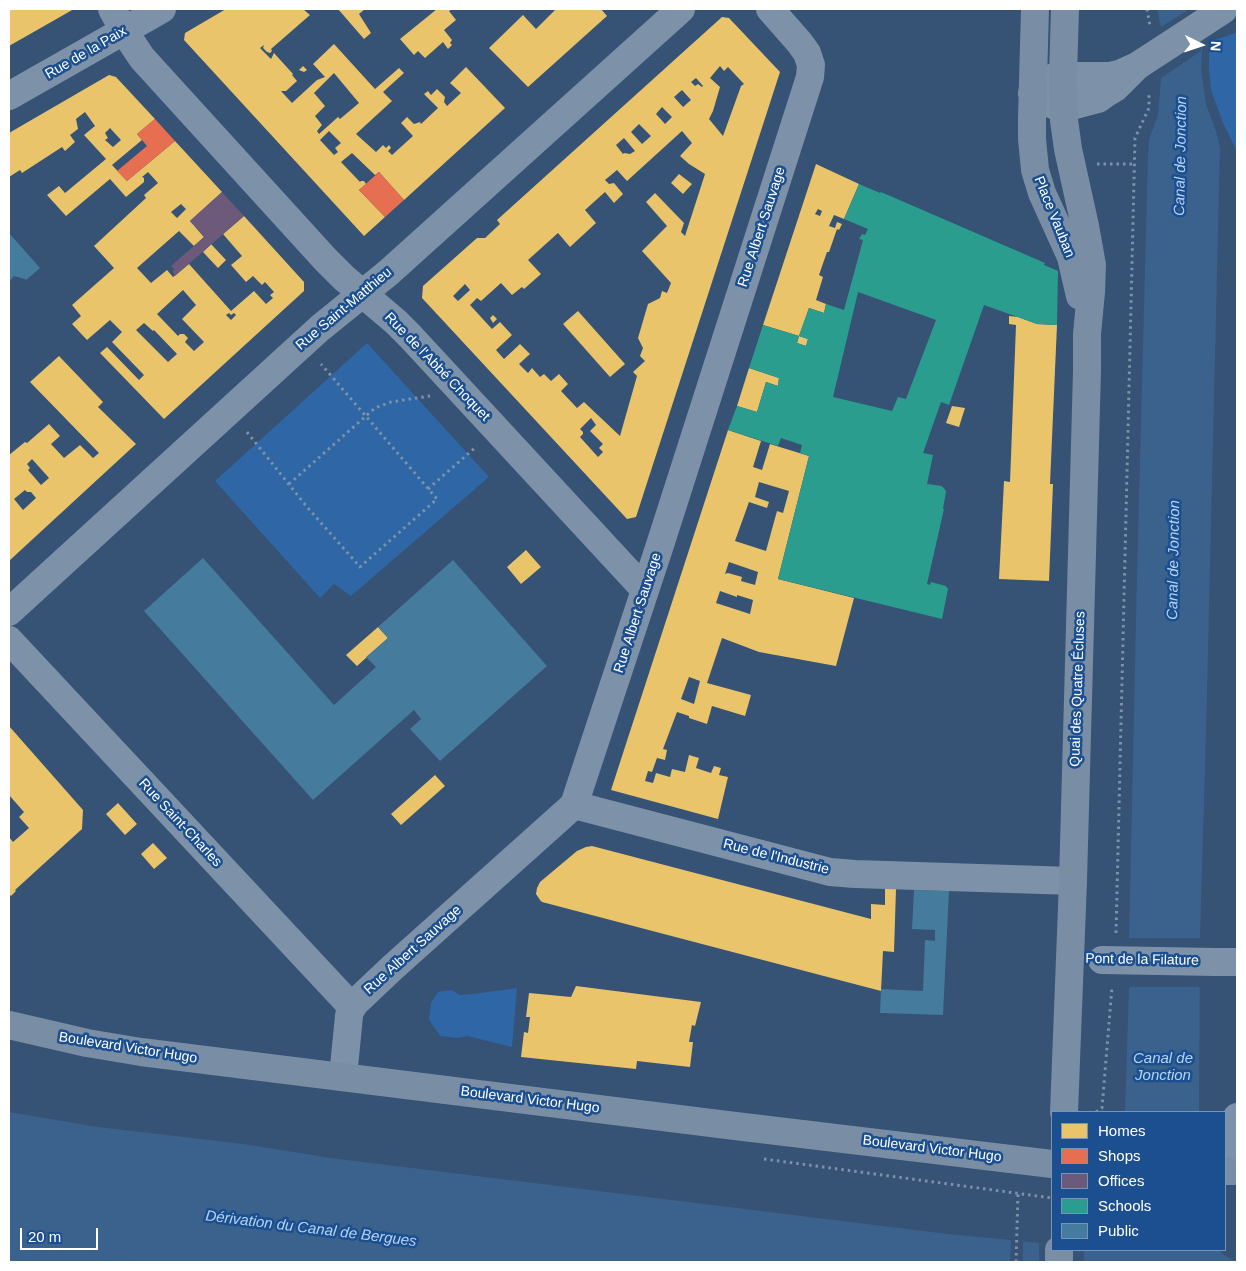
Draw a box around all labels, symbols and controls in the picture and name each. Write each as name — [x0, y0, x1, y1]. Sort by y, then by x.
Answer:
north arrow — [1176, 20, 1226, 70]
street label: Rue de la Paix — [42, 23, 130, 83]
text: N — [1208, 40, 1224, 52]
water label: Canal de Jonction — [1171, 96, 1191, 216]
street label: Rue Albert Sauvage — [735, 165, 789, 289]
street label: Place Vauban — [1030, 174, 1078, 260]
street label: Rue Saint-Matthieu — [293, 264, 395, 354]
street label: Rue de l'Abbé Choquet — [381, 309, 493, 425]
water label: Canal de Jonction — [1164, 500, 1184, 620]
street label: Rue Albert Sauvage — [611, 551, 665, 675]
street label: Quai des Quatre Écluses — [1067, 611, 1089, 767]
street label: Rue Saint-Charles — [135, 775, 225, 871]
street label: Rue de l'Industrie — [721, 836, 831, 878]
street label: Rue Albert Sauvage — [361, 902, 465, 998]
street label: Pont de la Filature — [1085, 951, 1199, 969]
street label: Boulevard Victor Hugo — [58, 1029, 198, 1067]
water label: Canal de Jonction — [1133, 1050, 1193, 1085]
street label: Boulevard Victor Hugo — [460, 1083, 600, 1117]
legend — [1051, 1111, 1226, 1251]
text: Homes — [1098, 1122, 1146, 1139]
street label: Boulevard Victor Hugo — [862, 1132, 1002, 1166]
text: Shops — [1098, 1147, 1141, 1164]
text: Offices — [1098, 1172, 1144, 1189]
text: Schools — [1098, 1197, 1151, 1214]
water label: Dérivation du Canal de Bergues — [204, 1207, 418, 1251]
scale bar — [22, 1218, 100, 1250]
text: Public — [1098, 1222, 1139, 1239]
text: 20 m — [28, 1228, 61, 1245]

